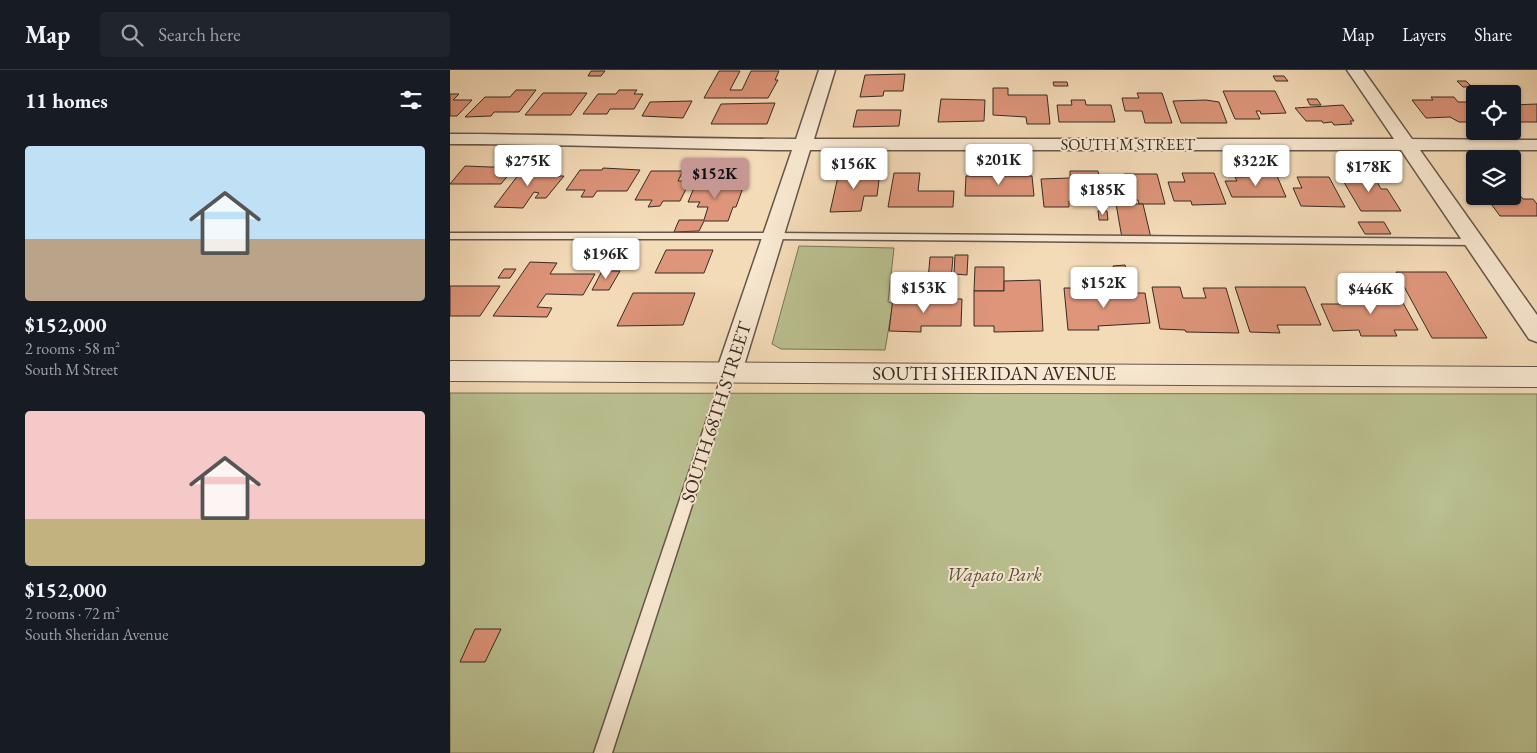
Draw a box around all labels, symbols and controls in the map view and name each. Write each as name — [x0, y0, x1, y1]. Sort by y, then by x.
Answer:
search box — [100, 12, 450, 57]
text: Map — [25, 19, 70, 50]
icon: search — [118, 21, 146, 49]
text: Search here — [158, 22, 241, 47]
text: Map — [1342, 23, 1374, 46]
text: Layers — [1402, 23, 1446, 46]
text: Share — [1474, 23, 1512, 46]
map controls — [1466, 85, 1521, 205]
button: locate — [1466, 85, 1521, 140]
icon: filters — [397, 86, 425, 114]
text: 11 homes — [25, 87, 108, 114]
street label: SOUTH M STREET — [1061, 134, 1195, 155]
pin: $275K — [493, 144, 563, 187]
pin: $201K — [964, 144, 1034, 186]
pin: $322K — [1221, 144, 1291, 187]
pin: $156K — [819, 148, 889, 190]
text: $201K — [977, 149, 1021, 170]
text: $275K — [506, 150, 550, 171]
text: $322K — [1234, 150, 1278, 171]
pin: $178K — [1334, 150, 1404, 193]
button: layers — [1466, 150, 1521, 205]
text: $156K — [832, 153, 876, 174]
text: $178K — [1347, 156, 1391, 177]
pin: $152K — [680, 158, 750, 200]
text: $152K — [693, 163, 737, 184]
pin: $185K — [1068, 174, 1138, 216]
icon: home — [180, 178, 270, 268]
text: $185K — [1081, 179, 1125, 200]
pin: $196K — [571, 238, 641, 280]
text: $196K — [584, 243, 628, 264]
pin: $152K — [1069, 266, 1139, 309]
pin: $153K — [889, 272, 959, 314]
text: $152K — [1082, 272, 1126, 293]
pin: $446K — [1336, 272, 1406, 315]
text: $153K — [902, 277, 946, 298]
text: $446K — [1349, 278, 1393, 299]
text: $152,000 — [25, 311, 107, 338]
street label: SOUTH 68TH STREET — [675, 318, 757, 506]
text: 2 rooms · 58 m² — [25, 338, 120, 359]
text: South M Street — [25, 359, 118, 380]
street label: SOUTH SHERIDAN AVENUE — [872, 361, 1116, 386]
icon: home — [180, 443, 270, 533]
park label: Wapato Park — [946, 562, 1042, 587]
text: $152,000 — [25, 576, 107, 603]
text: 2 rooms · 72 m² — [25, 603, 120, 624]
text: South Sheridan Avenue — [25, 624, 169, 645]

